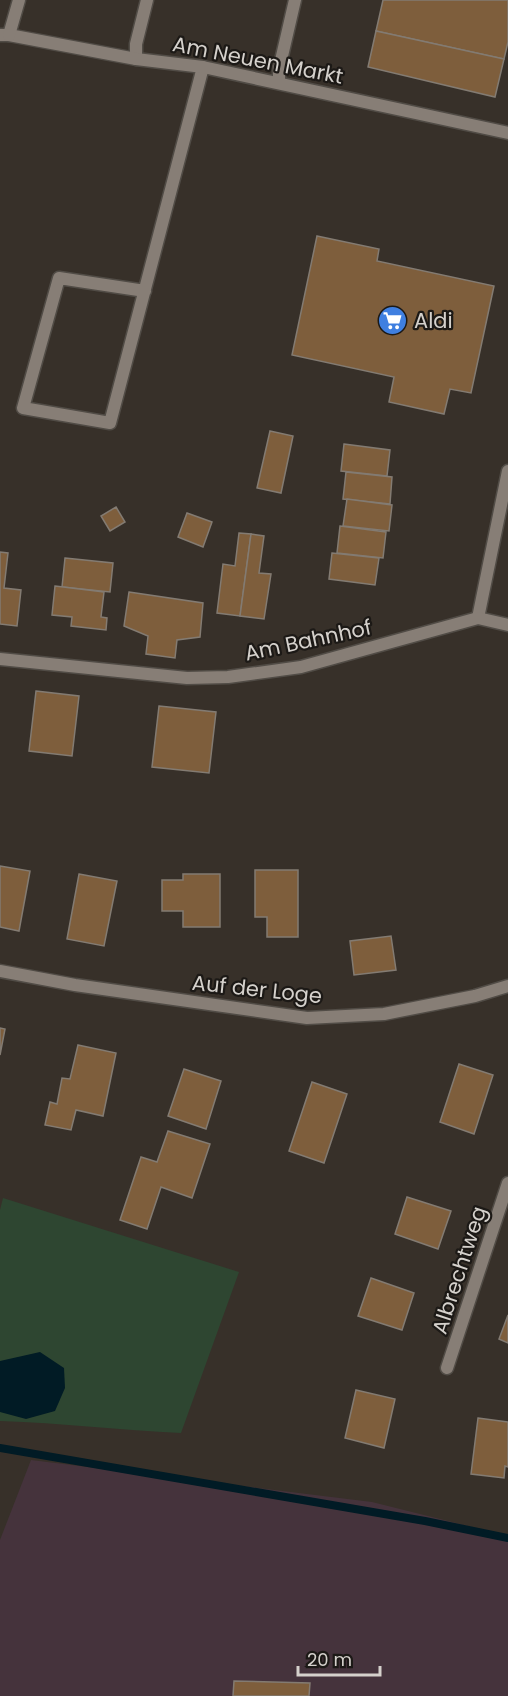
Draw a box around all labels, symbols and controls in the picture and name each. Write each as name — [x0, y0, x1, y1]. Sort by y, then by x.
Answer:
street label: Am Neuen Markt — [170, 29, 346, 91]
supermarket icon: Aldi — [377, 304, 409, 336]
place label: Aldi — [414, 306, 453, 335]
street label: Am Bahnhof — [242, 612, 374, 668]
street label: Auf der Loge — [191, 968, 323, 1010]
street label: Albrechtweg — [425, 1202, 493, 1338]
scale bar — [298, 1639, 380, 1677]
text: 20 m — [307, 1647, 352, 1672]

